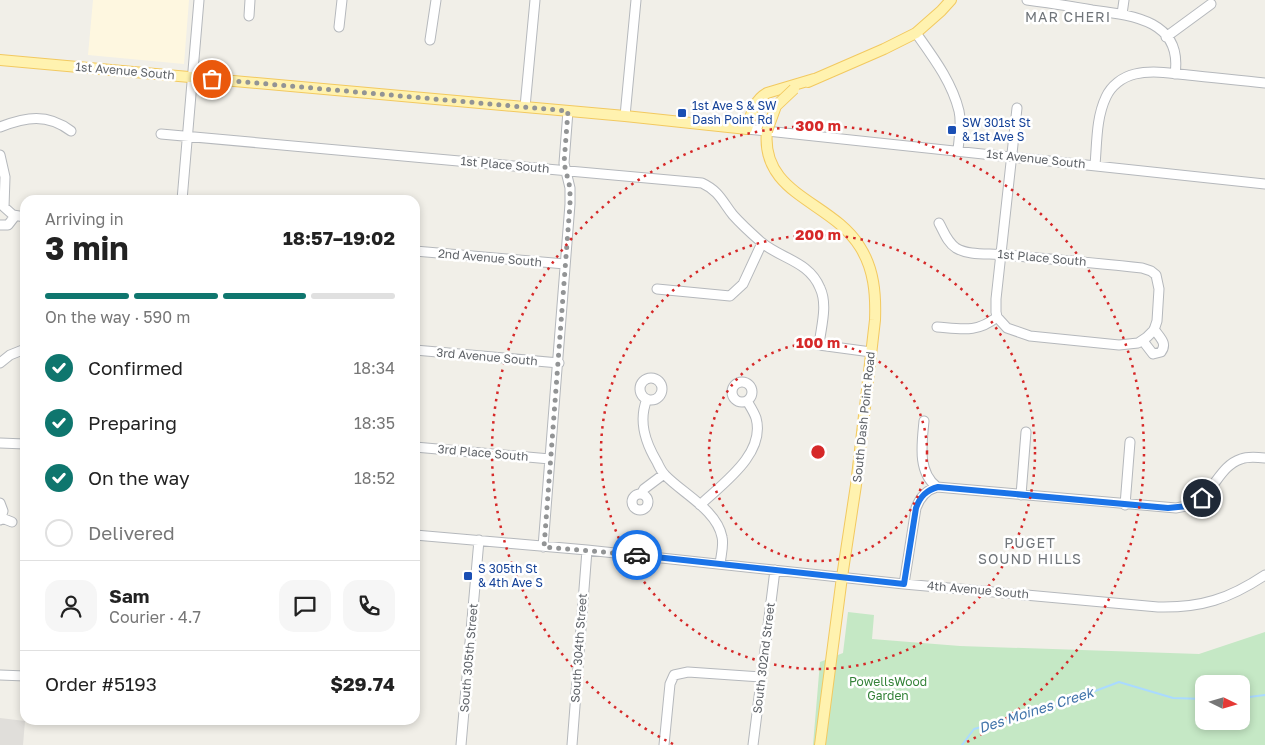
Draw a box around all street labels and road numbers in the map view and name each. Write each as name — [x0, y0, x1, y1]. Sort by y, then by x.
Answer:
street label: 1st Avenue South — [75, 59, 175, 82]
street label: 1st Avenue South — [986, 146, 1086, 171]
street label: 1st Place South — [460, 153, 550, 176]
street label: 2nd Avenue South — [437, 245, 543, 270]
street label: 1st Place South — [997, 246, 1087, 269]
street label: 3rd Avenue South — [436, 345, 538, 368]
street label: South Dash Point Road — [849, 351, 878, 483]
street label: 3rd Place South — [437, 441, 529, 464]
street label: 4th Avenue South — [926, 578, 1030, 601]
street label: South 304th Street — [567, 592, 590, 703]
street label: South 302nd Street — [749, 601, 778, 714]
street label: South 305th Street — [456, 603, 481, 713]

